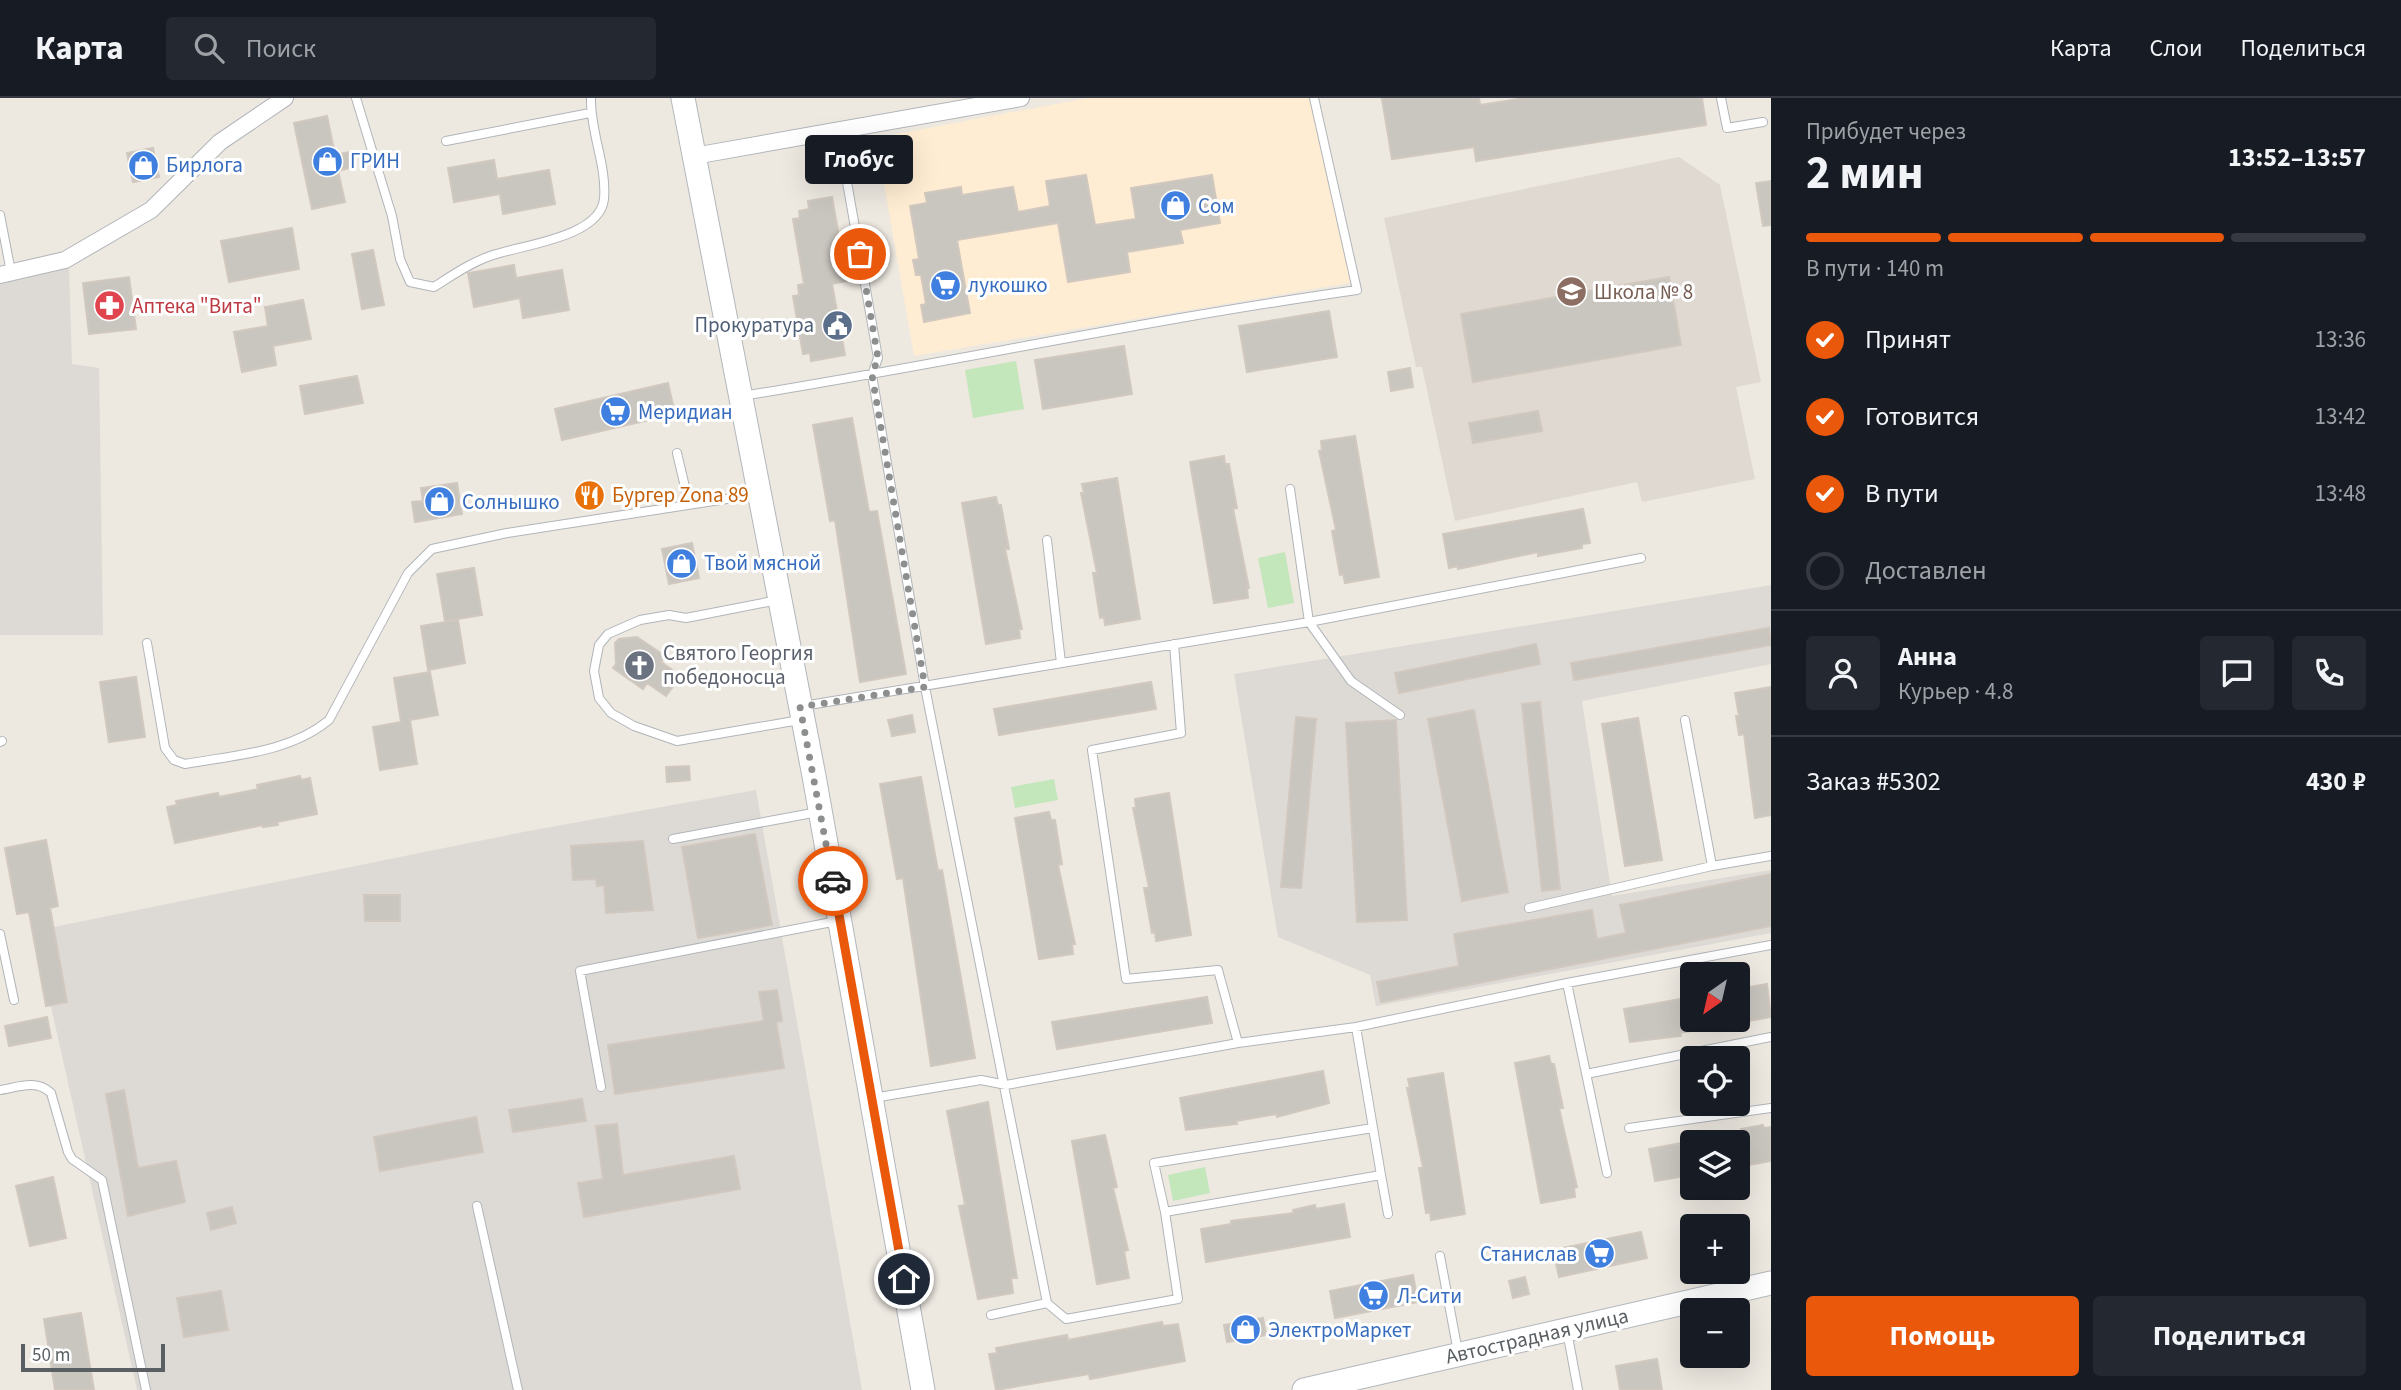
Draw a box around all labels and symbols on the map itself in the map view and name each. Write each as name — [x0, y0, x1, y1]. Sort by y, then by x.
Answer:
callout: Глобус — [806, 135, 914, 184]
shop icon: ГРИН — [310, 144, 344, 178]
place label: ГРИН — [350, 146, 400, 176]
shop icon: Бирлога — [126, 148, 160, 182]
place label: Бирлога — [166, 150, 243, 180]
shop icon: Сом — [1158, 189, 1192, 223]
place label: Сом — [1198, 191, 1235, 221]
pin — [830, 224, 890, 284]
supermarket icon: лукошко — [928, 268, 962, 302]
place label: лукошко — [968, 270, 1048, 300]
school or university icon: Школа № 8 — [1554, 275, 1588, 309]
place label: Школа № 8 — [1594, 277, 1693, 307]
pharmacy icon: Аптека "Вита" — [92, 289, 126, 323]
place label: Аптека "Вита" — [132, 291, 262, 321]
public building icon: Прокуратура — [820, 308, 854, 342]
place label: Прокуратура — [694, 310, 814, 340]
supermarket icon: Меридиан — [598, 395, 632, 429]
place label: Меридиан — [638, 397, 733, 427]
restaurant icon: Бургер Zona 89 — [572, 478, 606, 512]
place label: Бургер Zona 89 — [612, 480, 749, 510]
shop icon: Солнышко — [422, 485, 456, 519]
place label: Солнышко — [462, 487, 560, 517]
shop icon: Твой мясной — [664, 546, 698, 580]
place label: Твой мясной — [704, 548, 821, 578]
place label: Святого Георгия победоносца — [663, 638, 813, 692]
church icon: Святого Георгия победоносца — [623, 648, 657, 682]
courier — [798, 846, 868, 916]
north arrow — [1680, 962, 1750, 1032]
supermarket icon: Станислав — [1583, 1237, 1617, 1271]
place label: Станислав — [1480, 1239, 1577, 1269]
pin — [874, 1249, 934, 1309]
supermarket icon: Л-Сити — [1357, 1279, 1391, 1313]
place label: Л-Сити — [1397, 1281, 1462, 1311]
street label: Автострадная улица — [1443, 1300, 1631, 1372]
shop icon: ЭлектроМаркет — [1228, 1313, 1262, 1347]
place label: ЭлектроМаркет — [1268, 1315, 1412, 1345]
scale bar — [21, 1341, 164, 1373]

